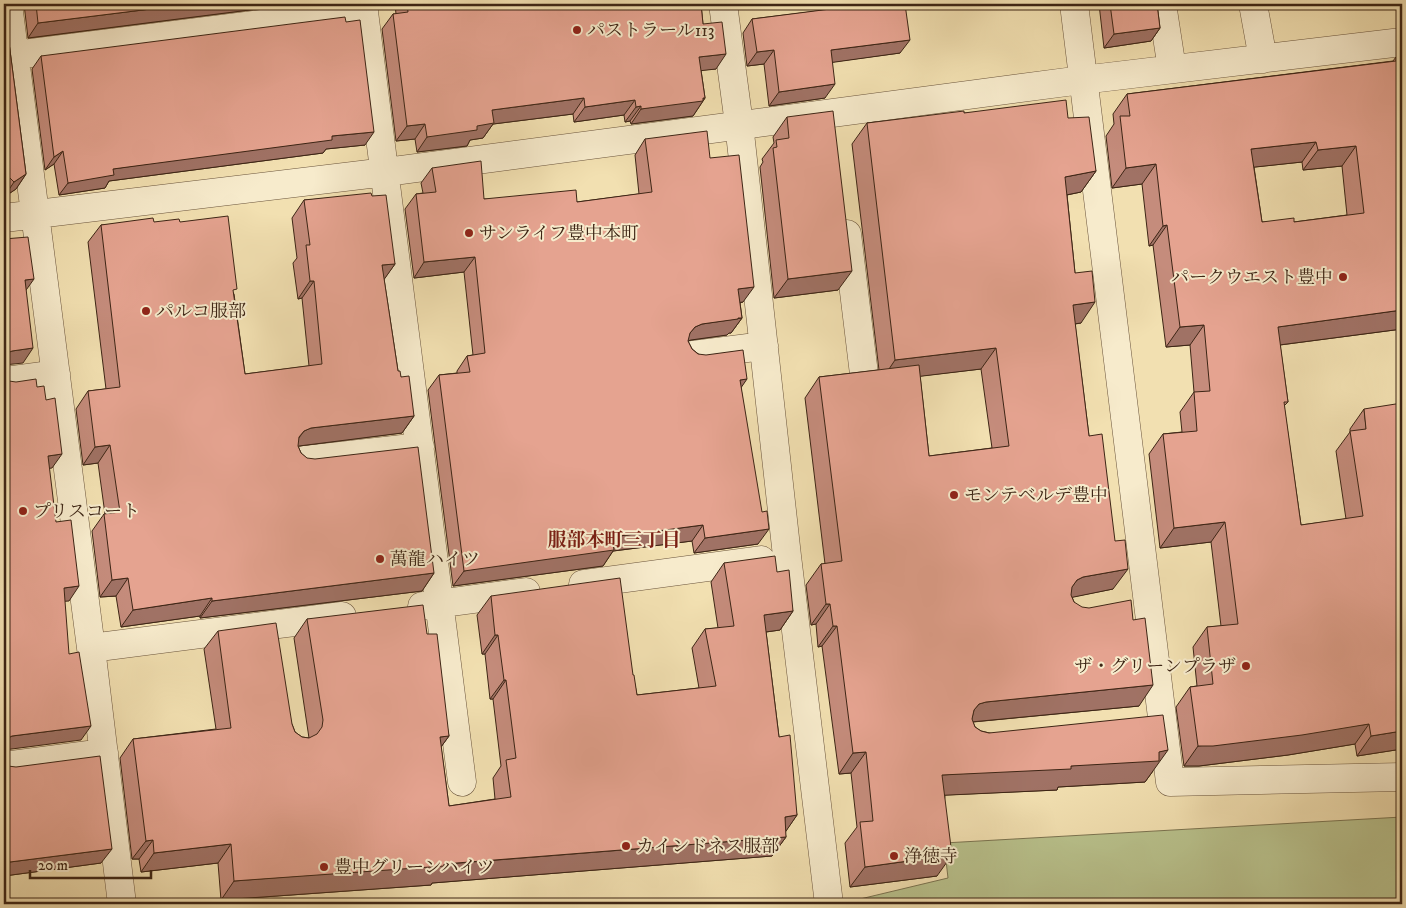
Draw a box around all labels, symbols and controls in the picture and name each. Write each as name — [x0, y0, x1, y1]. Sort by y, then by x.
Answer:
place label: パストラール113 — [587, 20, 715, 42]
marker: パストラール113 — [571, 24, 583, 36]
place label: サンライフ豊中本町 — [479, 223, 639, 245]
marker: サンライフ豊中本町 — [463, 227, 475, 239]
place label: パークウエスト豊中 — [1171, 267, 1333, 289]
marker: パークウエスト豊中 — [1337, 271, 1349, 283]
place label: パルコ服部 — [156, 301, 246, 323]
marker: パルコ服部 — [140, 305, 152, 317]
place label: モンテベルデ豊中 — [964, 485, 1108, 507]
marker: モンテベルデ豊中 — [948, 489, 960, 501]
place label: プリスコート — [33, 501, 140, 523]
marker: プリスコート — [17, 505, 29, 517]
district label: 服部本町三丁目 — [547, 529, 681, 552]
place label: 萬龍ハイツ — [390, 549, 480, 571]
marker: 萬龍ハイツ — [374, 553, 386, 565]
place label: ザ・グリーンプラザ — [1074, 656, 1236, 678]
marker: ザ・グリーンプラザ — [1240, 660, 1252, 672]
place label: カインドネス服部 — [636, 836, 779, 858]
marker: カインドネス服部 — [620, 840, 632, 852]
place label: 浄徳寺 — [904, 846, 958, 868]
scale bar — [30, 848, 151, 880]
marker: 浄徳寺 — [888, 850, 900, 862]
text: 20 m — [38, 856, 68, 875]
place label: 豊中グリーンハイツ — [334, 857, 494, 879]
marker: 豊中グリーンハイツ — [318, 861, 330, 873]

